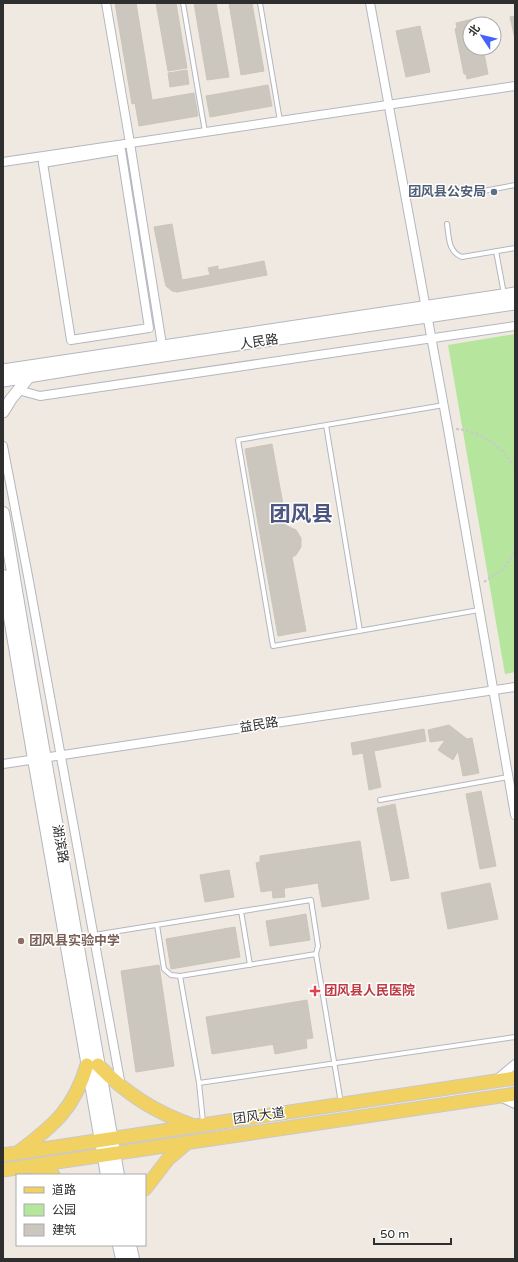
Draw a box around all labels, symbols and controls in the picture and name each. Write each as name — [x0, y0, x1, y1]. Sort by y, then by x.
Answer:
north arrow — [462, 16, 502, 56]
text: 北 — [466, 22, 483, 39]
place label: 团风县公安局 — [408, 184, 486, 200]
marker: 团风县公安局 — [489, 187, 499, 197]
street label: 人民路 — [239, 331, 279, 353]
district label: 团风县 — [270, 502, 333, 527]
street label: 益民路 — [238, 714, 280, 736]
street label: 湖滨路 — [49, 823, 71, 865]
place label: 团风县实验中学 — [29, 933, 120, 949]
marker: 团风县实验中学 — [16, 936, 26, 946]
place label: 团风县人民医院 — [324, 983, 415, 999]
marker: 团风县人民医院 — [309, 985, 321, 997]
street label: 团风大道 — [232, 1104, 286, 1128]
legend — [16, 1174, 146, 1246]
text: 道路 — [52, 1183, 76, 1197]
text: 公园 — [52, 1203, 76, 1217]
scale bar — [374, 1220, 451, 1246]
text: 建筑 — [52, 1223, 76, 1237]
text: 50 m — [380, 1227, 409, 1241]

